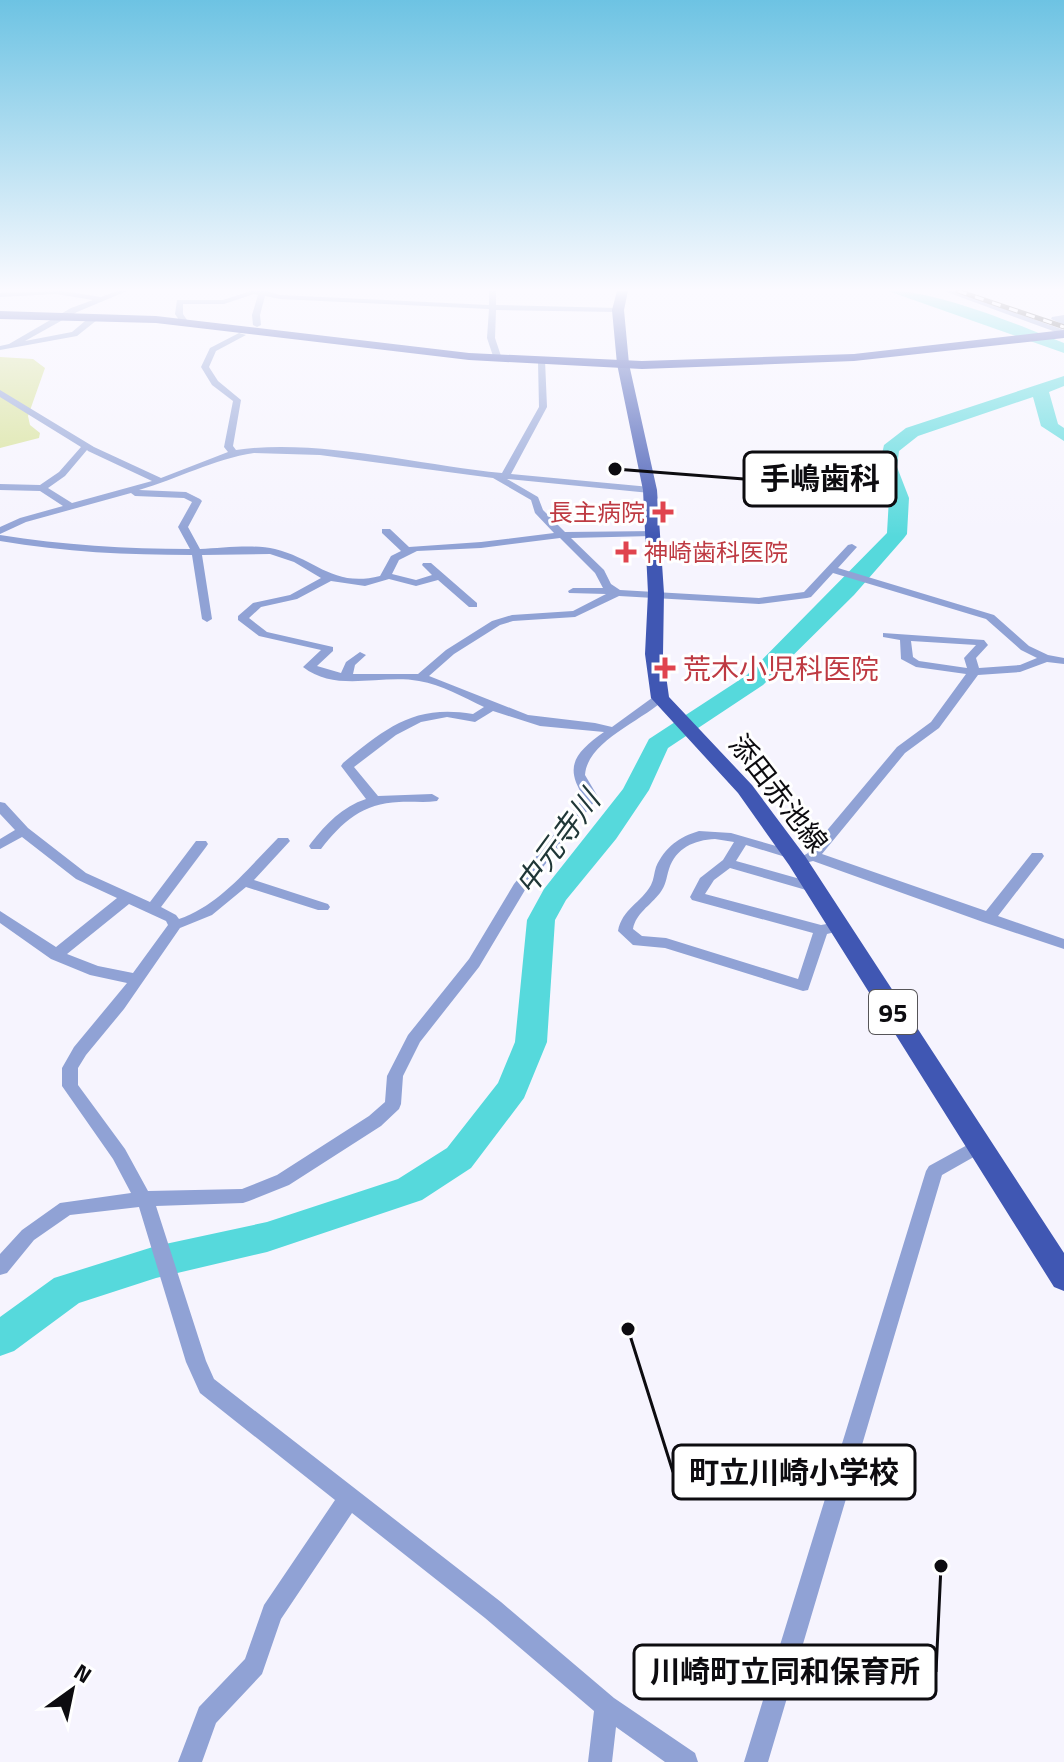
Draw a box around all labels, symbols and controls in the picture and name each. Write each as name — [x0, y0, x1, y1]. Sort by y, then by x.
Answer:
callout: 手嶋歯科 — [744, 452, 896, 506]
text: 手嶋歯科 — [760, 455, 880, 501]
place label: 長主病院 — [549, 494, 645, 530]
marker: 長主病院 — [652, 501, 674, 523]
place label: 神崎歯科医院 — [644, 534, 788, 570]
marker: 神崎歯科医院 — [615, 541, 637, 563]
place label: 荒木小児科医院 — [683, 647, 879, 690]
marker: 荒木小児科医院 — [654, 657, 676, 679]
street label: 添田赤池線 — [719, 725, 839, 861]
water label: 中元寺川 — [503, 778, 613, 904]
road number: 95 — [869, 990, 917, 1034]
callout: 町立川崎小学校 — [673, 1445, 915, 1499]
text: 町立川崎小学校 — [689, 1449, 899, 1495]
callout: 川崎町立同和保育所 — [634, 1645, 936, 1699]
text: 川崎町立同和保育所 — [650, 1648, 920, 1694]
north arrow — [32, 1650, 112, 1730]
text: N — [67, 1655, 99, 1692]

